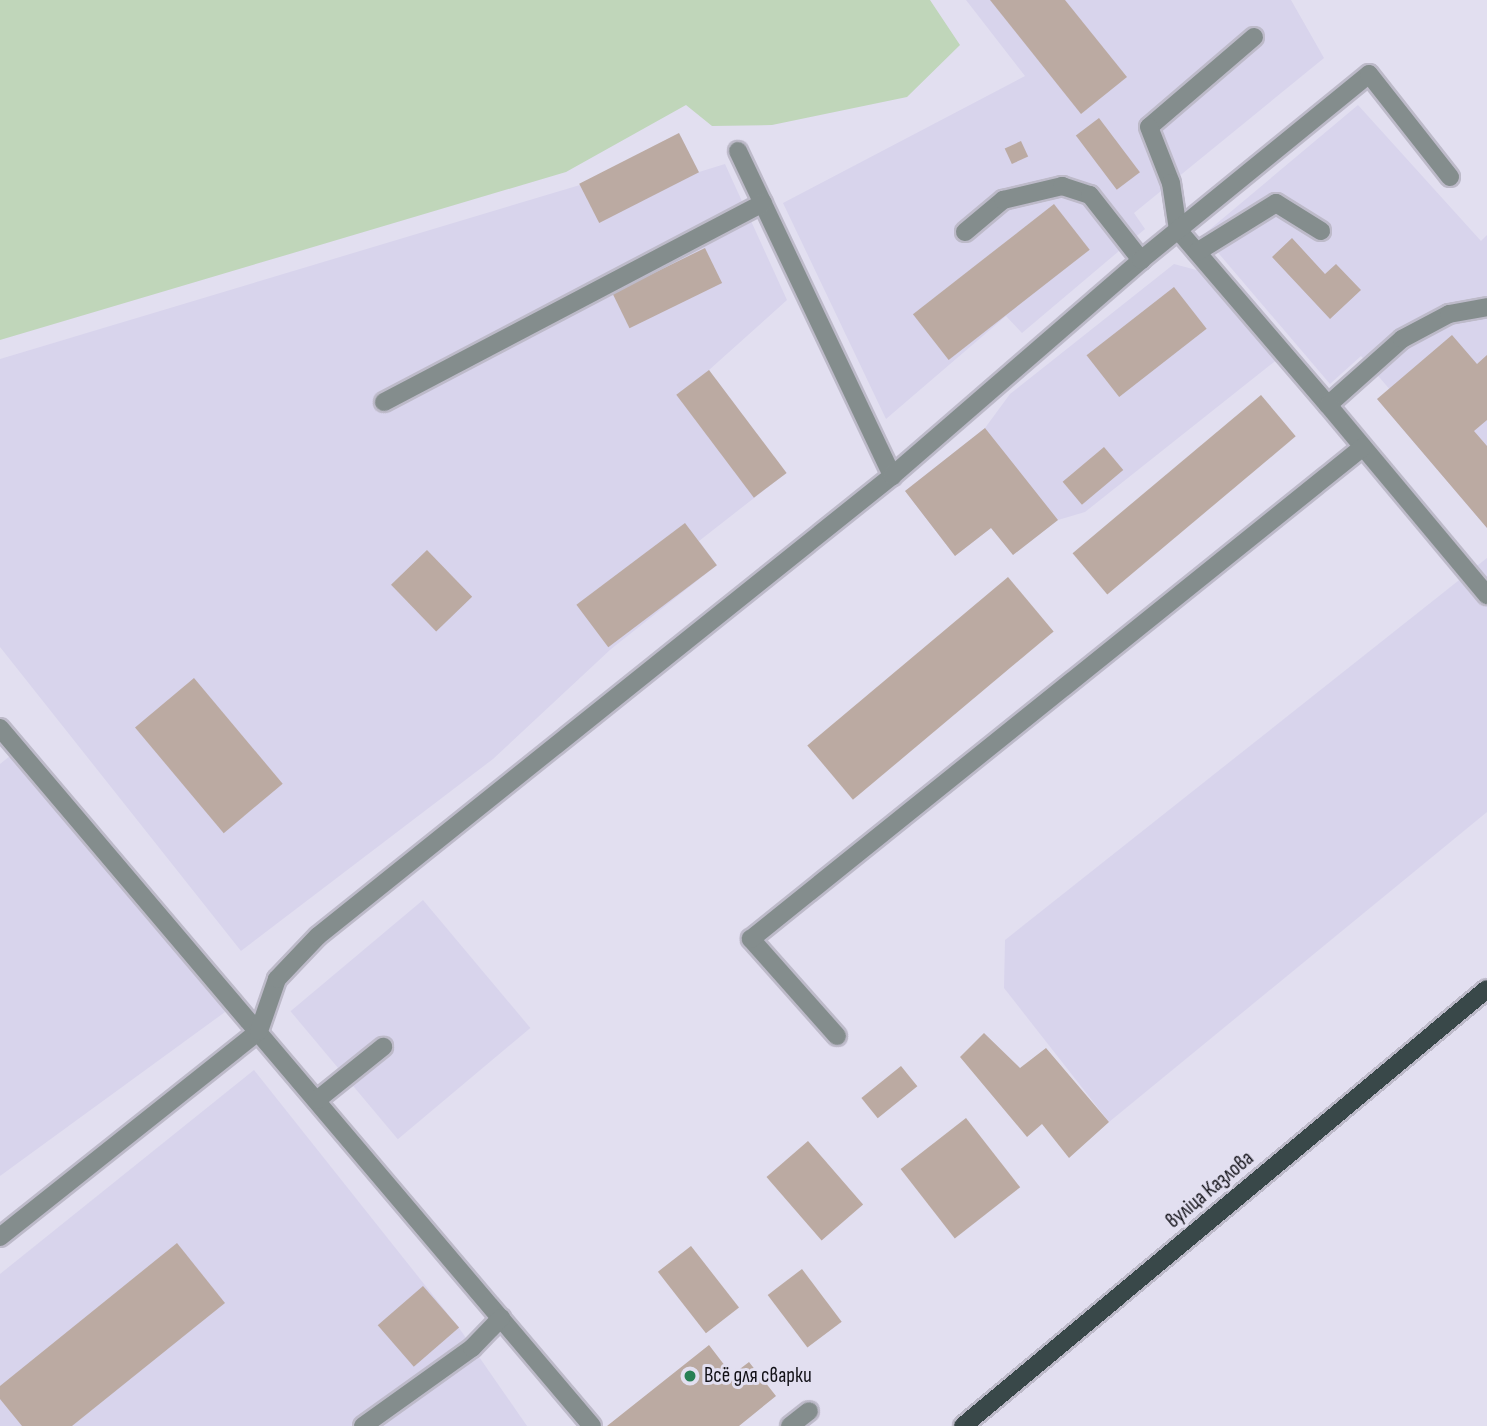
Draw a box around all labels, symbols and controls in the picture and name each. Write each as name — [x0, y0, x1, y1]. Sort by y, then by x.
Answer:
street label: вуліца Казлова — [1161, 1146, 1259, 1234]
place label: Всё для сварки — [704, 1363, 812, 1389]
marker: Всё для сварки — [682, 1368, 698, 1384]

